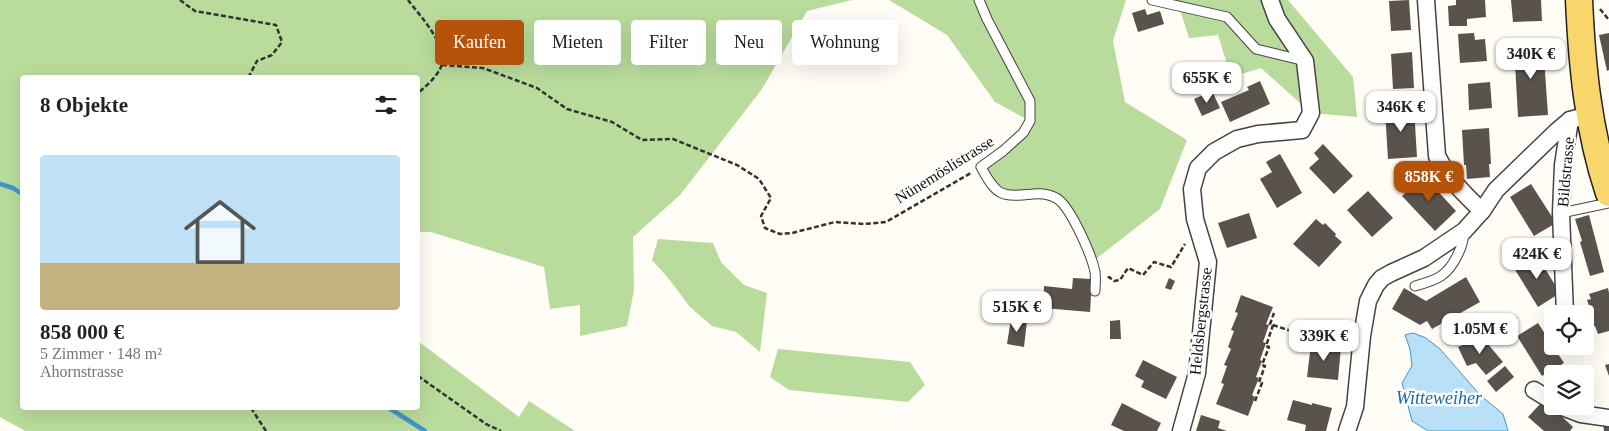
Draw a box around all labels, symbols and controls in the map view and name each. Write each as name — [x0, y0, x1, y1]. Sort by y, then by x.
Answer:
chip: Kaufen — [435, 20, 524, 65]
chip: Mieten — [534, 20, 621, 65]
chip: Filter — [631, 20, 706, 65]
chip: Neu — [716, 20, 782, 65]
chip: Wohnung — [792, 20, 898, 65]
pin: 340K € — [1490, 38, 1572, 80]
text: 340K € — [1507, 45, 1555, 62]
pin: 655K € — [1166, 62, 1248, 104]
text: 655K € — [1183, 69, 1231, 86]
pin: 346K € — [1360, 90, 1442, 133]
icon: filters — [372, 91, 400, 119]
text: 8 Objekte — [40, 93, 128, 117]
text: 346K € — [1377, 98, 1425, 115]
street label: Nünemöslistrasse — [892, 132, 997, 207]
street label: Bildstrasse — [1554, 136, 1577, 208]
pin: 858K € — [1388, 160, 1470, 203]
text: 858K € — [1405, 168, 1453, 185]
icon: home — [175, 187, 265, 277]
pin: 424K € — [1496, 238, 1578, 280]
text: 424K € — [1513, 245, 1561, 262]
street label: Heldsbergstrasse — [1186, 266, 1216, 376]
pin: 515K € — [976, 290, 1058, 333]
text: 515K € — [993, 298, 1041, 315]
map controls — [1544, 305, 1594, 415]
button: locate — [1544, 305, 1594, 355]
pin: 1.05M € — [1434, 312, 1526, 355]
text: 858 000 € — [40, 320, 124, 344]
pin: 339K € — [1283, 320, 1365, 362]
text: 1.05M € — [1452, 320, 1508, 337]
text: 339K € — [1300, 327, 1348, 344]
text: 5 Zimmer · 148 m² — [40, 345, 162, 362]
text: Ahornstrasse — [40, 363, 124, 380]
button: layers — [1544, 365, 1594, 415]
water label: Witteweiher — [1396, 388, 1483, 408]

